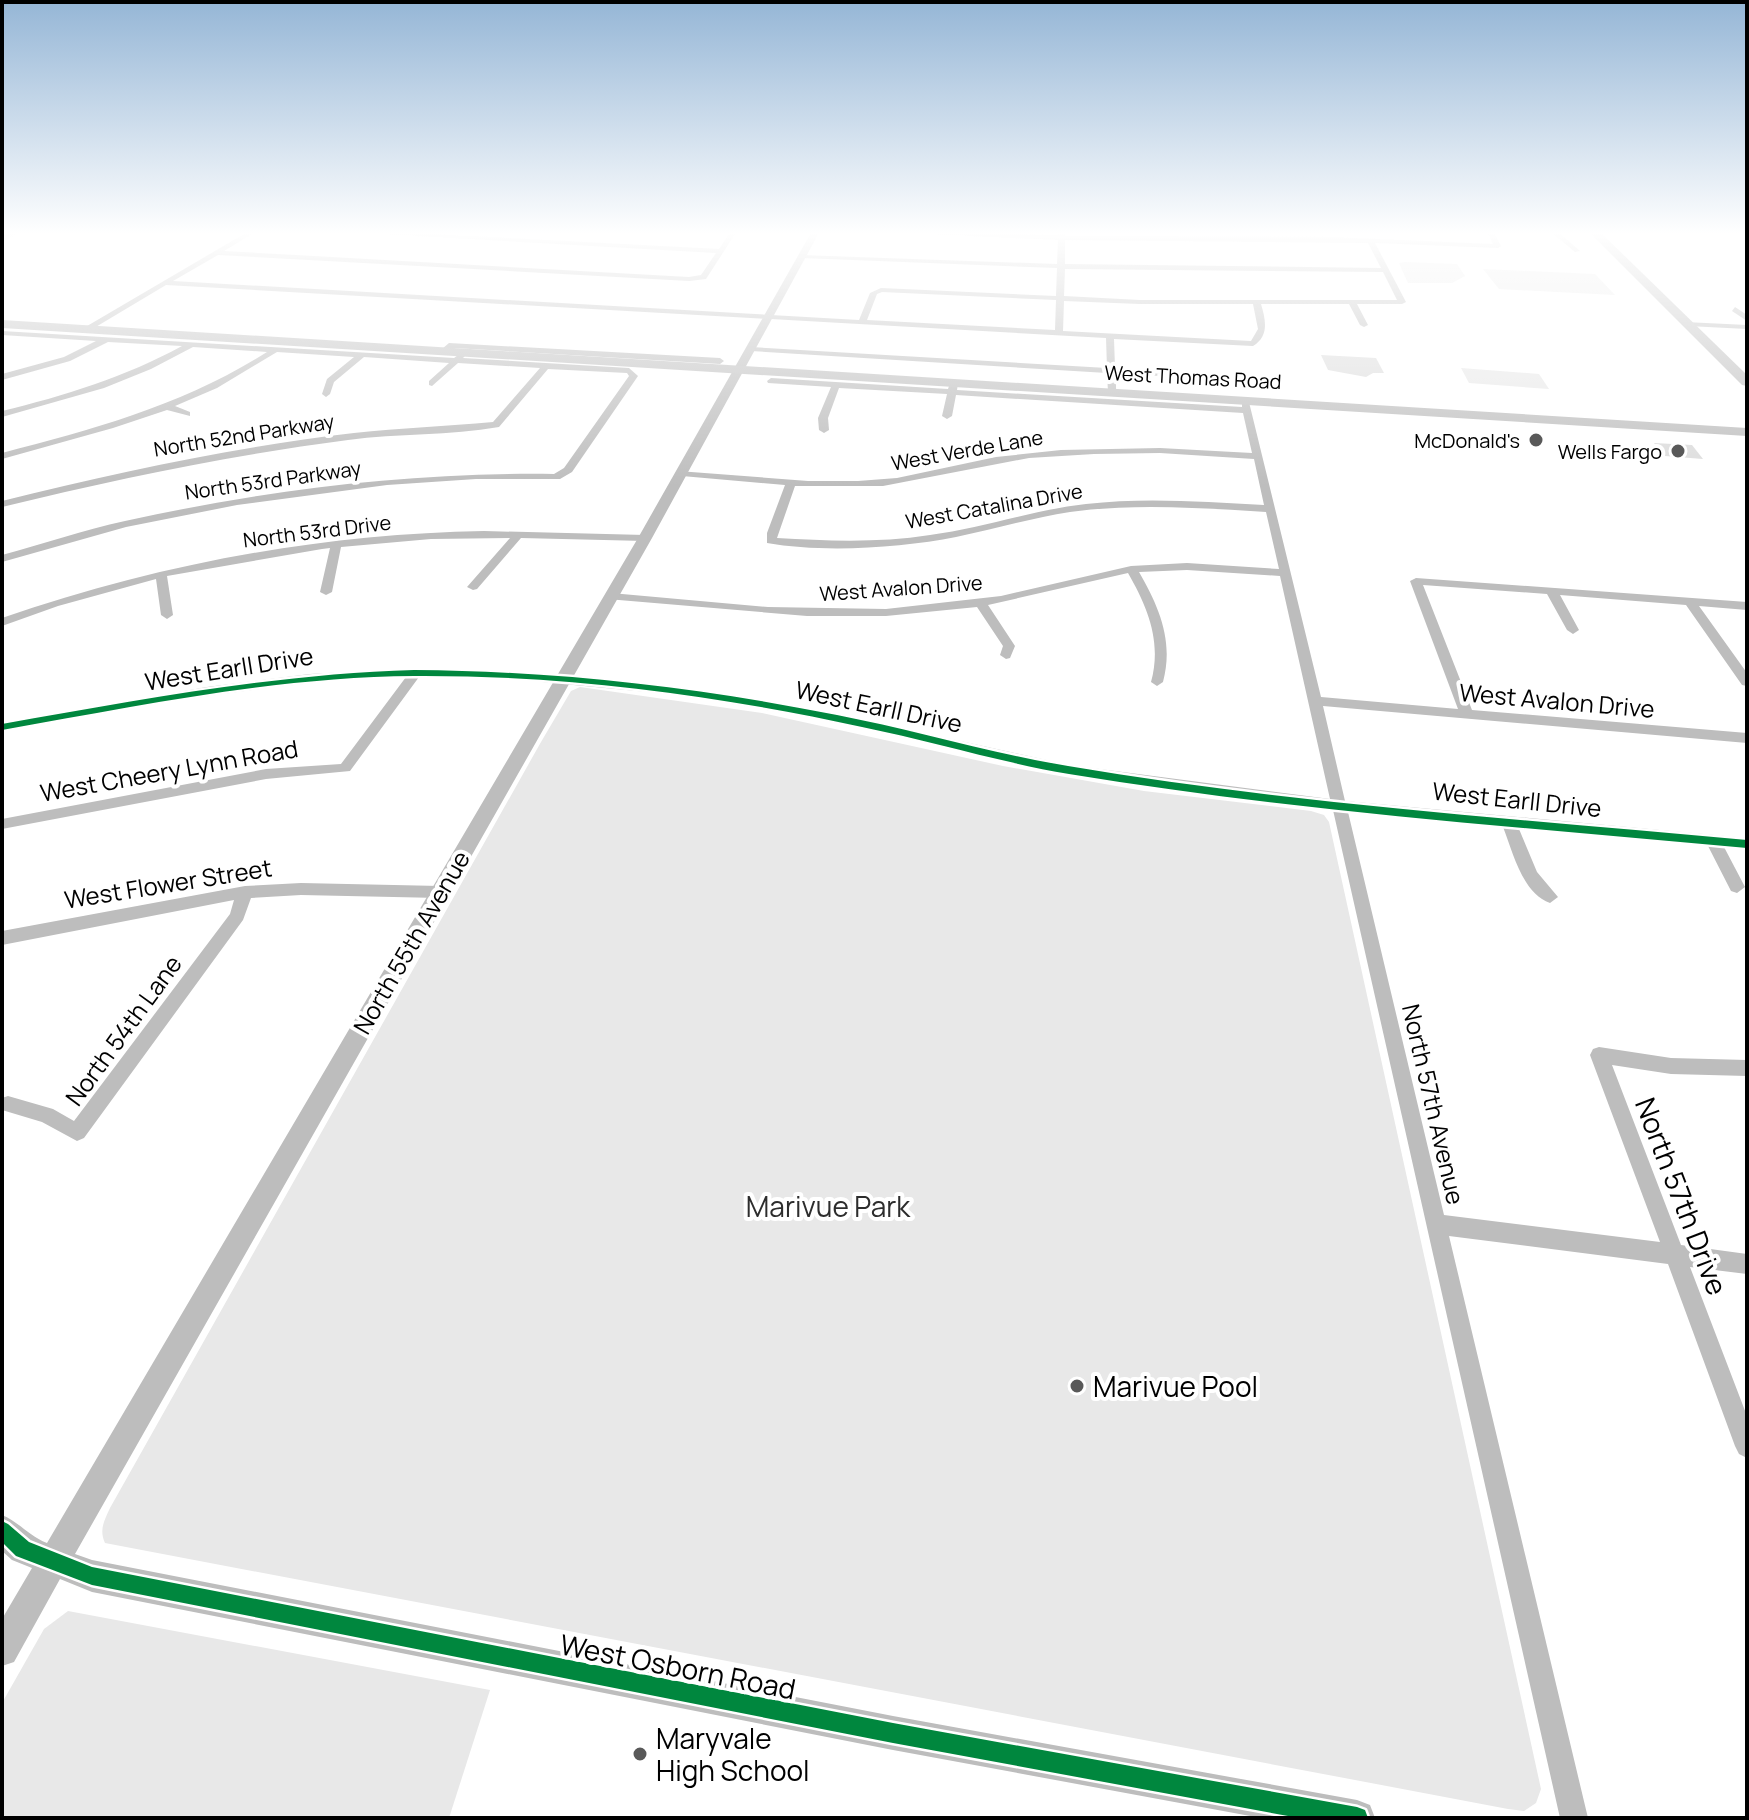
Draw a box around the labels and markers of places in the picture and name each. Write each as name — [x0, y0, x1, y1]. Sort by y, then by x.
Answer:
place label: McDonald's — [1414, 427, 1520, 454]
marker: McDonald's — [1527, 431, 1545, 449]
place label: Wells Fargo — [1558, 438, 1662, 465]
marker: Wells Fargo — [1669, 442, 1687, 460]
place label: Marivue Pool — [1093, 1367, 1258, 1405]
marker: Marivue Pool — [1068, 1377, 1086, 1395]
place label: Maryvale High School — [656, 1719, 810, 1789]
marker: Maryvale High School — [631, 1745, 649, 1763]

